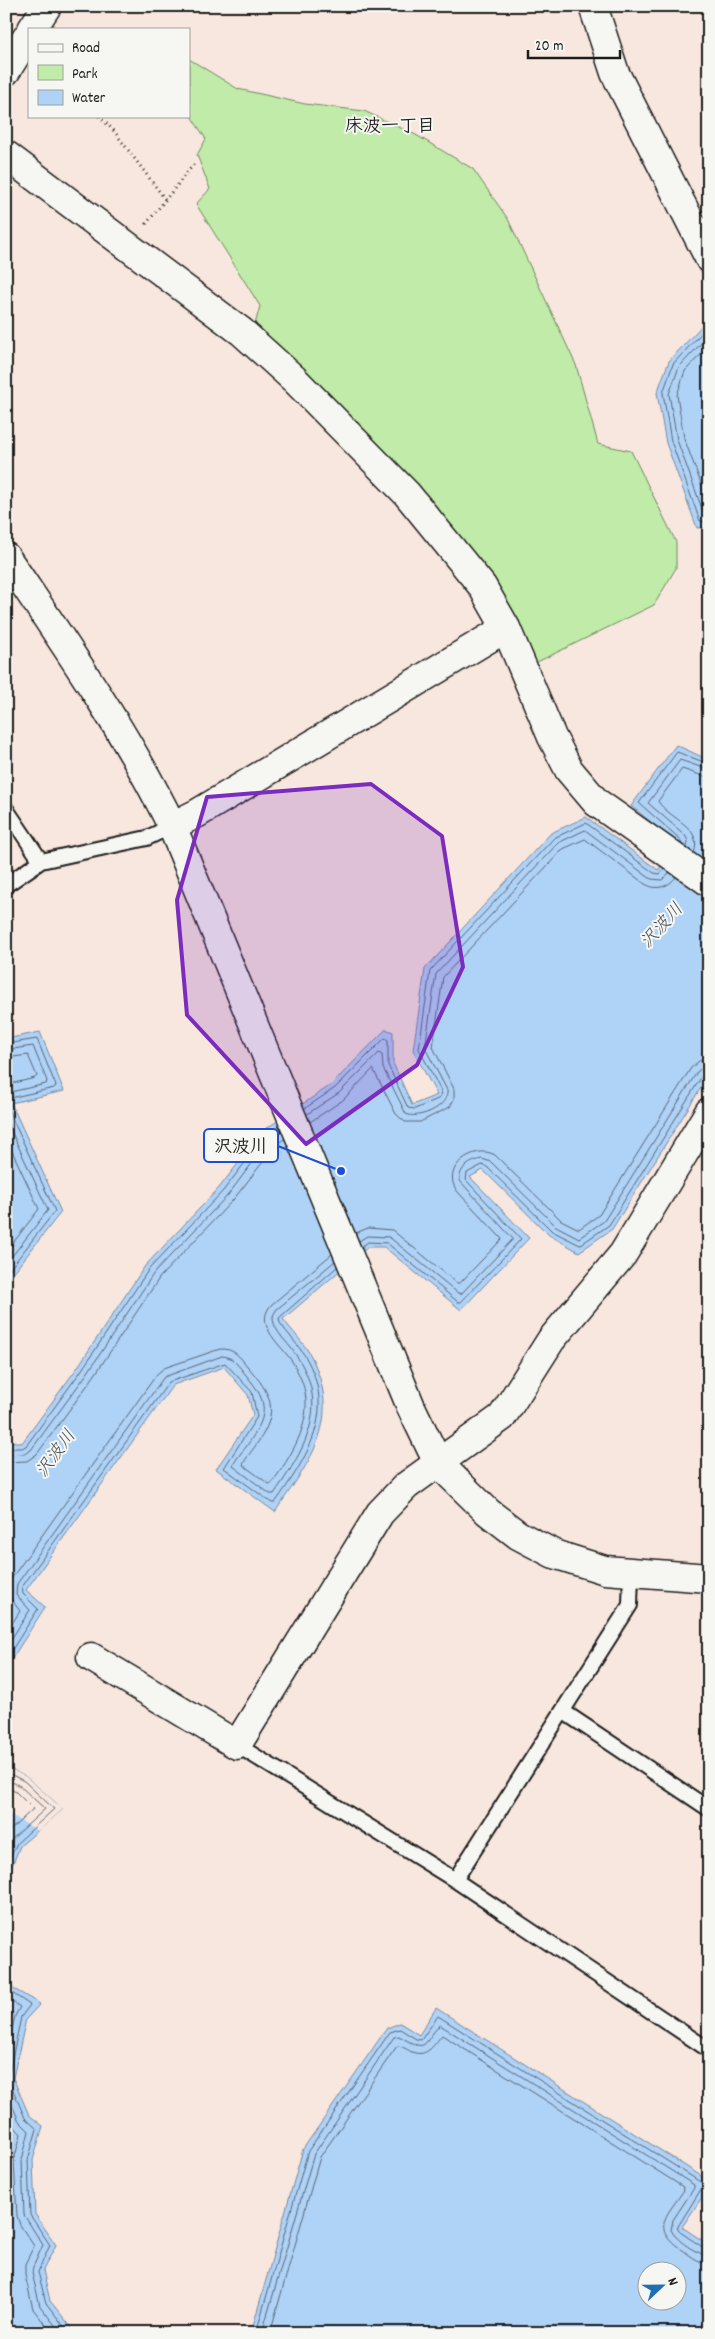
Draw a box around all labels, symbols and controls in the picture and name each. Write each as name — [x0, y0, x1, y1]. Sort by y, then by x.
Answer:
legend — [28, 28, 190, 118]
scale bar — [528, 28, 620, 60]
text: 20 m — [535, 36, 563, 58]
text: Road — [72, 38, 100, 60]
text: Park — [72, 64, 98, 86]
text: Water — [72, 88, 106, 110]
district label: 床波一丁目 — [345, 115, 435, 140]
water label: 沢波川 — [636, 898, 690, 955]
callout: 沢波川 — [204, 1129, 278, 1162]
text: 沢波川 — [214, 1136, 268, 1161]
water label: 沢波川 — [31, 1425, 83, 1484]
north arrow — [638, 2262, 688, 2312]
text: N — [662, 2275, 683, 2289]

